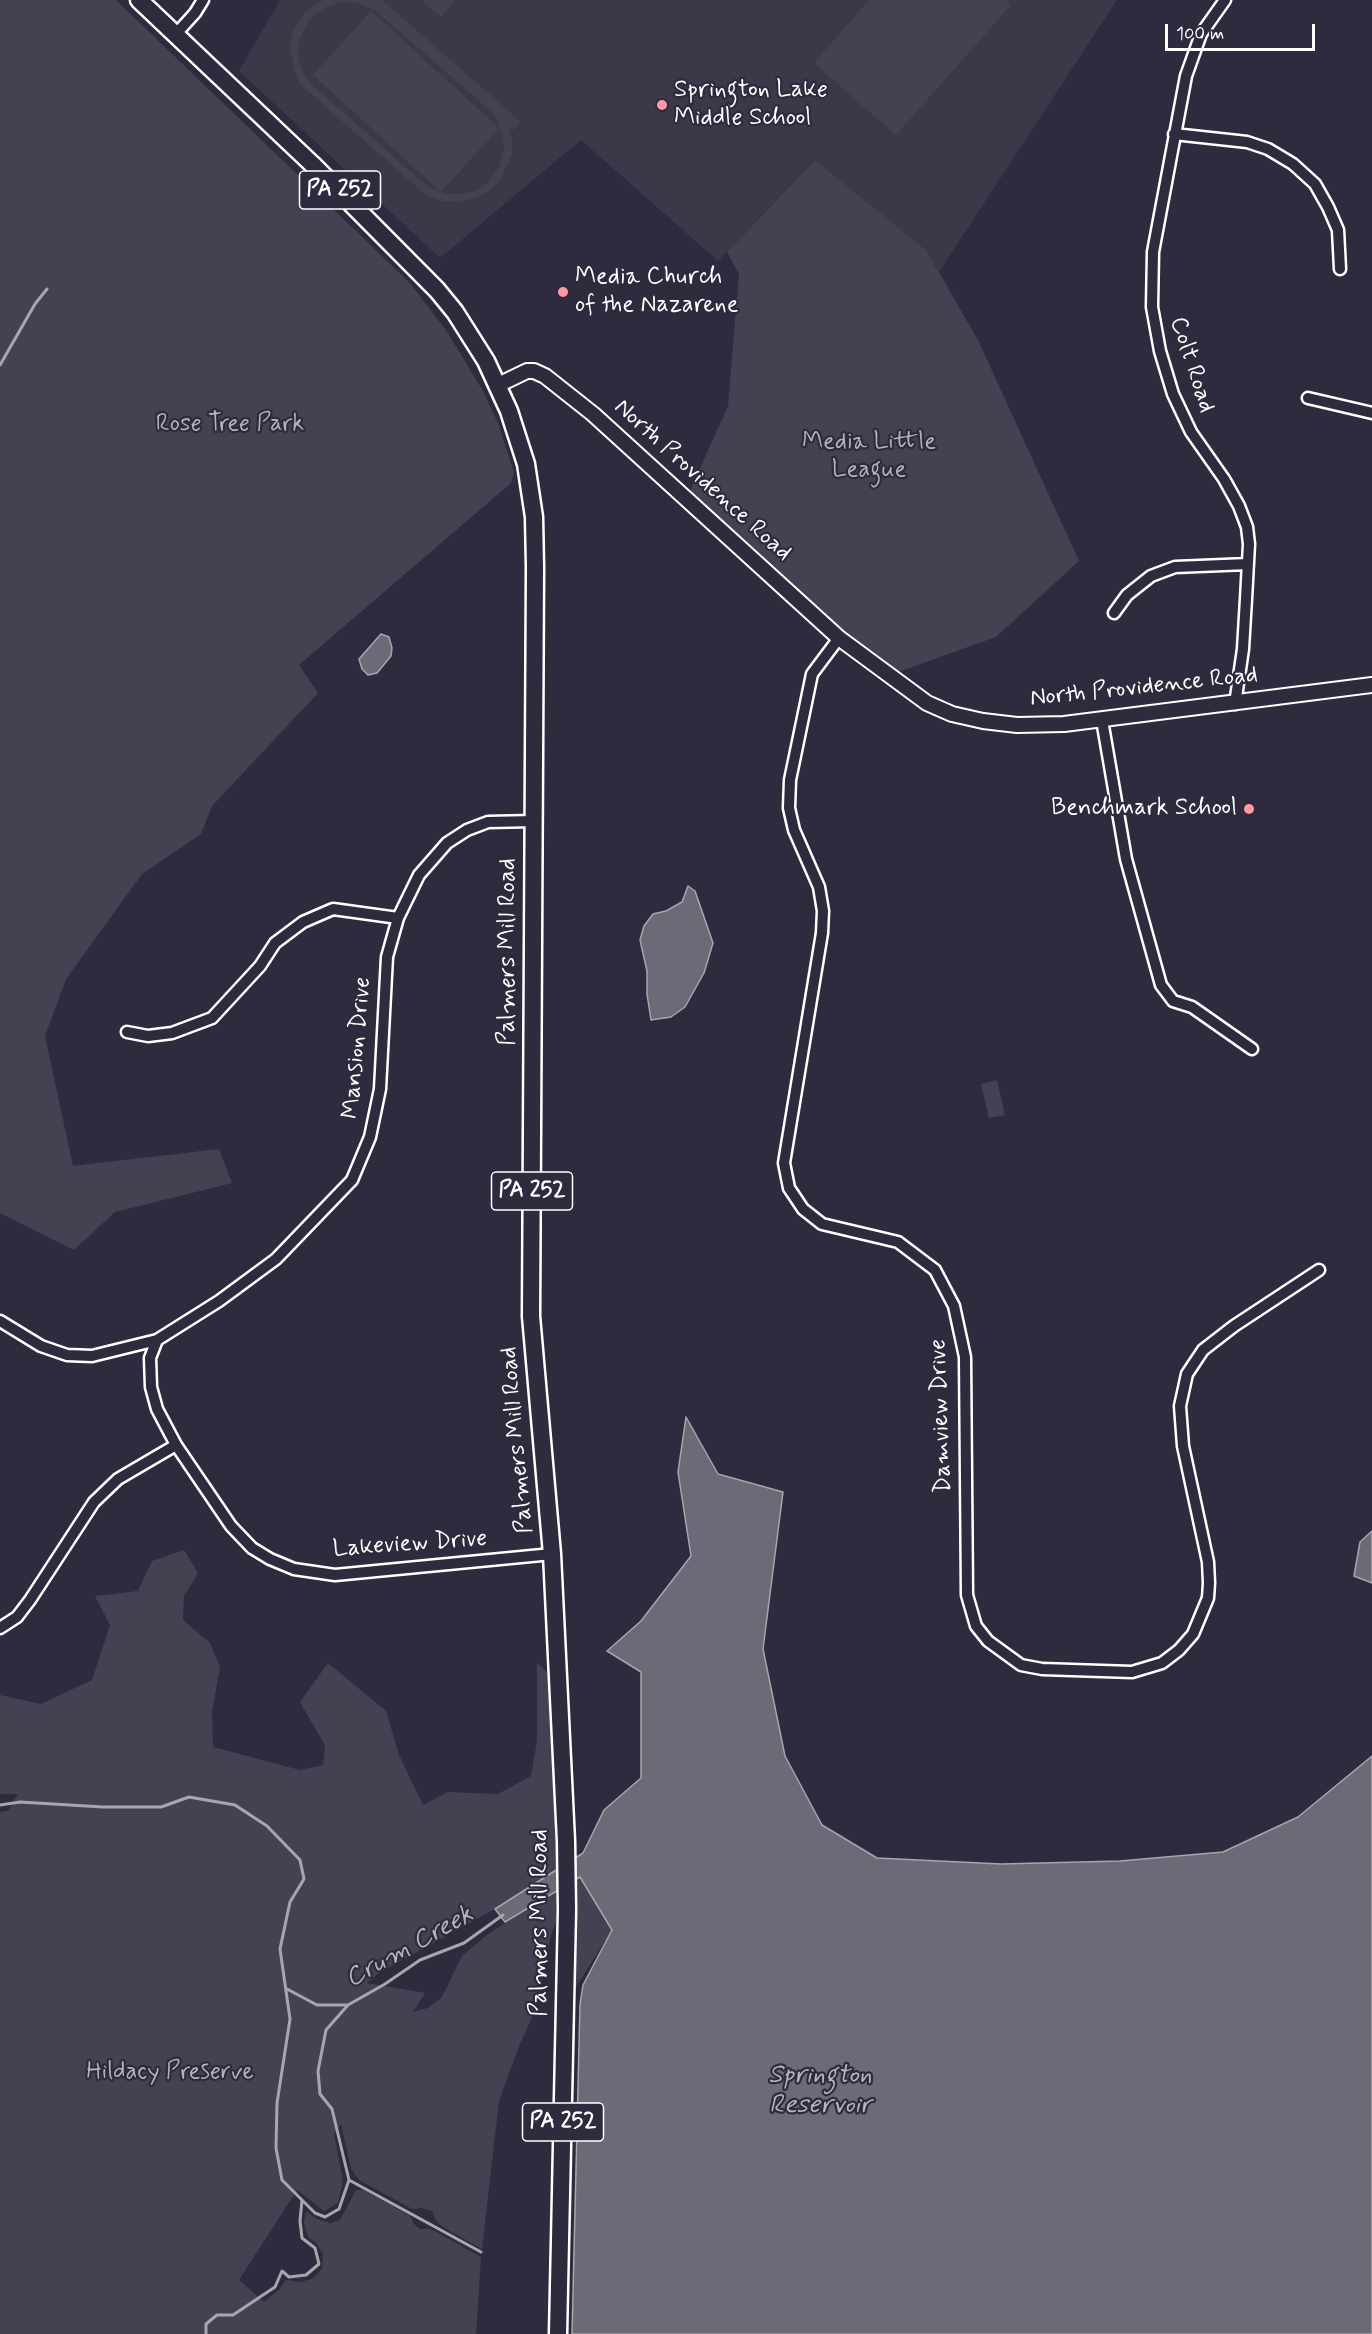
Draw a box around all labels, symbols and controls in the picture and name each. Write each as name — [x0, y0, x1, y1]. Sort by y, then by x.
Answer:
scale bar — [1168, 12, 1318, 50]
text: 100 m — [1176, 22, 1224, 46]
place label: Springton Lake Middle School — [674, 77, 828, 133]
marker: Springton Lake Middle School — [655, 98, 669, 112]
road number: PA 252 — [300, 171, 380, 209]
place label: Media Church of the Nazarene — [575, 264, 738, 320]
marker: Media Church of the Nazarene — [556, 285, 570, 299]
street label: Colt Road — [1162, 313, 1220, 417]
street label: North Providence Road — [607, 394, 797, 568]
park label: Rose Tree Park — [156, 411, 304, 439]
park label: Media Little League — [802, 429, 936, 485]
street label: North Providence Road — [1029, 662, 1259, 714]
place label: Benchmark School — [1051, 795, 1237, 823]
marker: Benchmark School — [1242, 802, 1256, 816]
street label: Palmers Mill Road — [495, 858, 523, 1046]
street label: Mansion Drive — [337, 976, 379, 1120]
road number: PA 252 — [492, 1172, 572, 1210]
street label: Damview Drive — [925, 1338, 959, 1494]
street label: Palmers Mill Road — [495, 1345, 541, 1535]
street label: Lakeview Drive — [332, 1525, 488, 1565]
street label: Palmers Mill Road — [527, 1829, 555, 2017]
water label: Crum Creek — [341, 1900, 479, 1996]
park label: Hildacy Preserve — [86, 2059, 254, 2087]
water label: Springton Reservoir — [768, 2061, 872, 2122]
road number: PA 252 — [522, 2103, 604, 2141]

